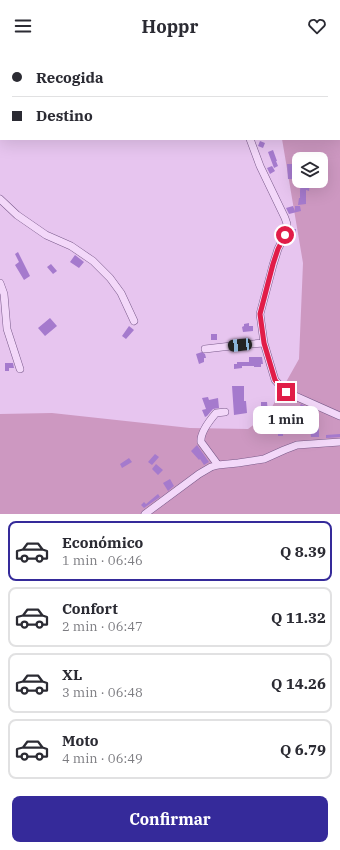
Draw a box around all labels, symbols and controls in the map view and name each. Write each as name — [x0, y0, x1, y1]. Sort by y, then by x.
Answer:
icon: menu — [12, 15, 34, 37]
text: Hoppr — [142, 15, 198, 38]
icon: heart — [306, 15, 328, 37]
text: Recogida — [36, 68, 104, 87]
text: Destino — [36, 106, 93, 125]
map controls — [292, 152, 328, 188]
button: layers — [292, 152, 328, 188]
route start — [276, 226, 294, 244]
car — [227, 338, 253, 352]
route end — [277, 383, 295, 401]
callout: 1 min — [253, 406, 319, 434]
text: 1 min — [268, 411, 304, 428]
icon: car — [14, 533, 50, 569]
text: Económico — [62, 533, 143, 552]
text: Q 8.39 — [280, 542, 326, 561]
text: 1 min · 06:46 — [62, 552, 143, 569]
icon: car — [14, 599, 50, 635]
text: Confort — [62, 599, 118, 618]
text: Q 11.32 — [271, 608, 326, 627]
text: 2 min · 06:47 — [62, 618, 143, 635]
icon: car — [14, 665, 50, 701]
text: XL — [62, 665, 82, 684]
text: Q 14.26 — [271, 674, 326, 693]
text: 3 min · 06:48 — [62, 684, 143, 701]
icon: car — [14, 731, 50, 767]
text: Moto — [62, 731, 99, 750]
text: Q 6.79 — [280, 740, 326, 759]
text: 4 min · 06:49 — [62, 750, 143, 767]
button: Confirmar — [12, 796, 328, 842]

